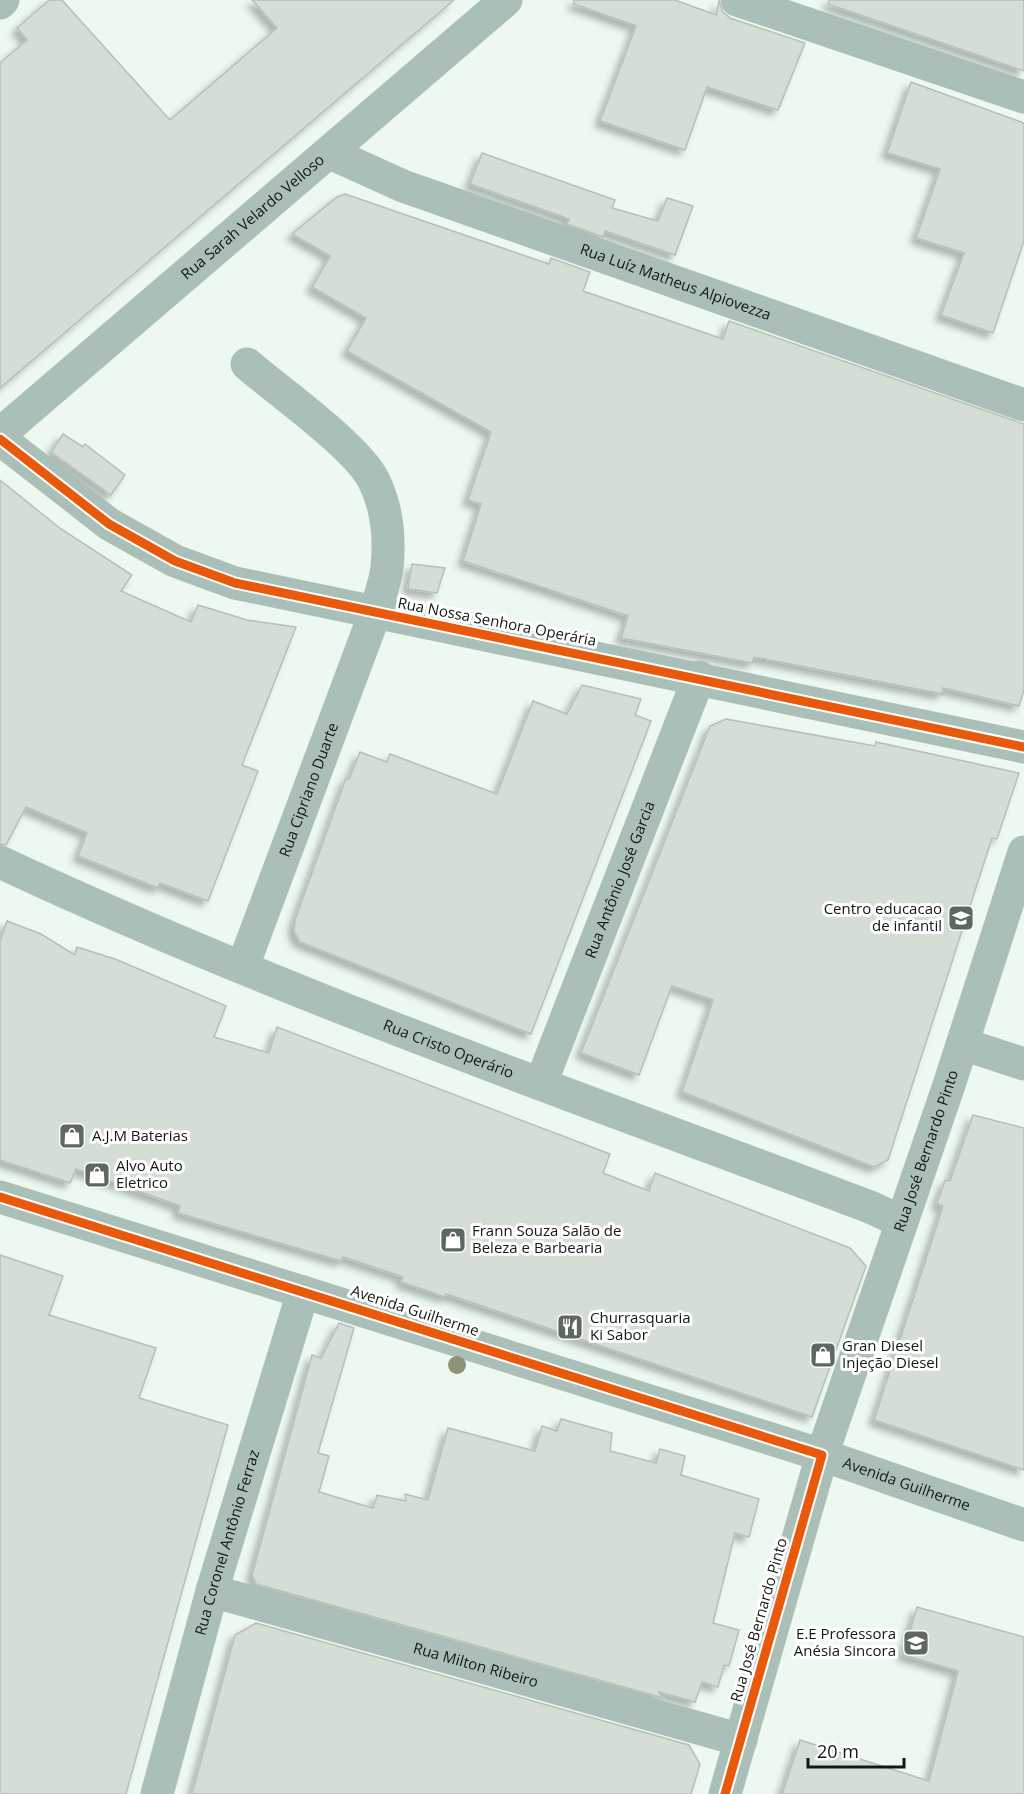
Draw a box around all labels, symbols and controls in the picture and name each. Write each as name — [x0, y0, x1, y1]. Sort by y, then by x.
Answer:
street label: Rua Sarah Velardo Velloso — [176, 149, 328, 284]
street label: Rua Luíz Matheus Alpiovezza — [578, 238, 774, 324]
street label: Rua Nossa Senhora Operária — [396, 592, 598, 650]
street label: Rua Cipriano Duarte — [274, 720, 342, 860]
street label: Rua Antônio José Garcia — [580, 798, 659, 961]
place label: Centro educacao de infantil — [824, 898, 942, 935]
school or university icon: Centro educacao de infantil — [946, 903, 976, 933]
street label: Rua Cristo Operário — [381, 1014, 517, 1082]
street label: Rua José Bernardo Pinto — [888, 1067, 962, 1234]
shop icon: A.J.M Baterias — [57, 1121, 87, 1151]
place label: A.J.M Baterias — [92, 1125, 188, 1145]
place label: Alvo Auto Eletrico — [116, 1155, 183, 1192]
shop icon: Alvo Auto Eletrico — [82, 1160, 112, 1190]
place label: Frann Souza Salão de Beleza e Barbearia — [472, 1220, 621, 1257]
shop icon: Frann Souza Salão de Beleza e Barbearia — [438, 1225, 468, 1255]
street label: Avenida Guilherme — [349, 1280, 482, 1340]
place label: Churrasquaria Ki Sabor — [590, 1307, 691, 1344]
restaurant icon: Churrasquaria Ki Sabor — [555, 1312, 585, 1342]
place label: Gran Diesel Injeção Diesel — [842, 1335, 939, 1372]
shop icon: Gran Diesel Injeção Diesel — [808, 1340, 838, 1370]
street label: Rua Coronel Antônio Ferraz — [189, 1447, 263, 1637]
street label: Avenida Guilherme — [840, 1452, 973, 1515]
street label: Rua José Bernardo Pinto — [725, 1535, 791, 1704]
place label: E.E Professora Anésia Sincora — [794, 1623, 896, 1660]
school or university icon: E.E Professora Anésia Sincora — [901, 1628, 931, 1658]
street label: Rua Milton Ribeiro — [411, 1637, 541, 1691]
scale bar — [808, 1731, 904, 1769]
text: 20 m — [817, 1739, 859, 1763]

